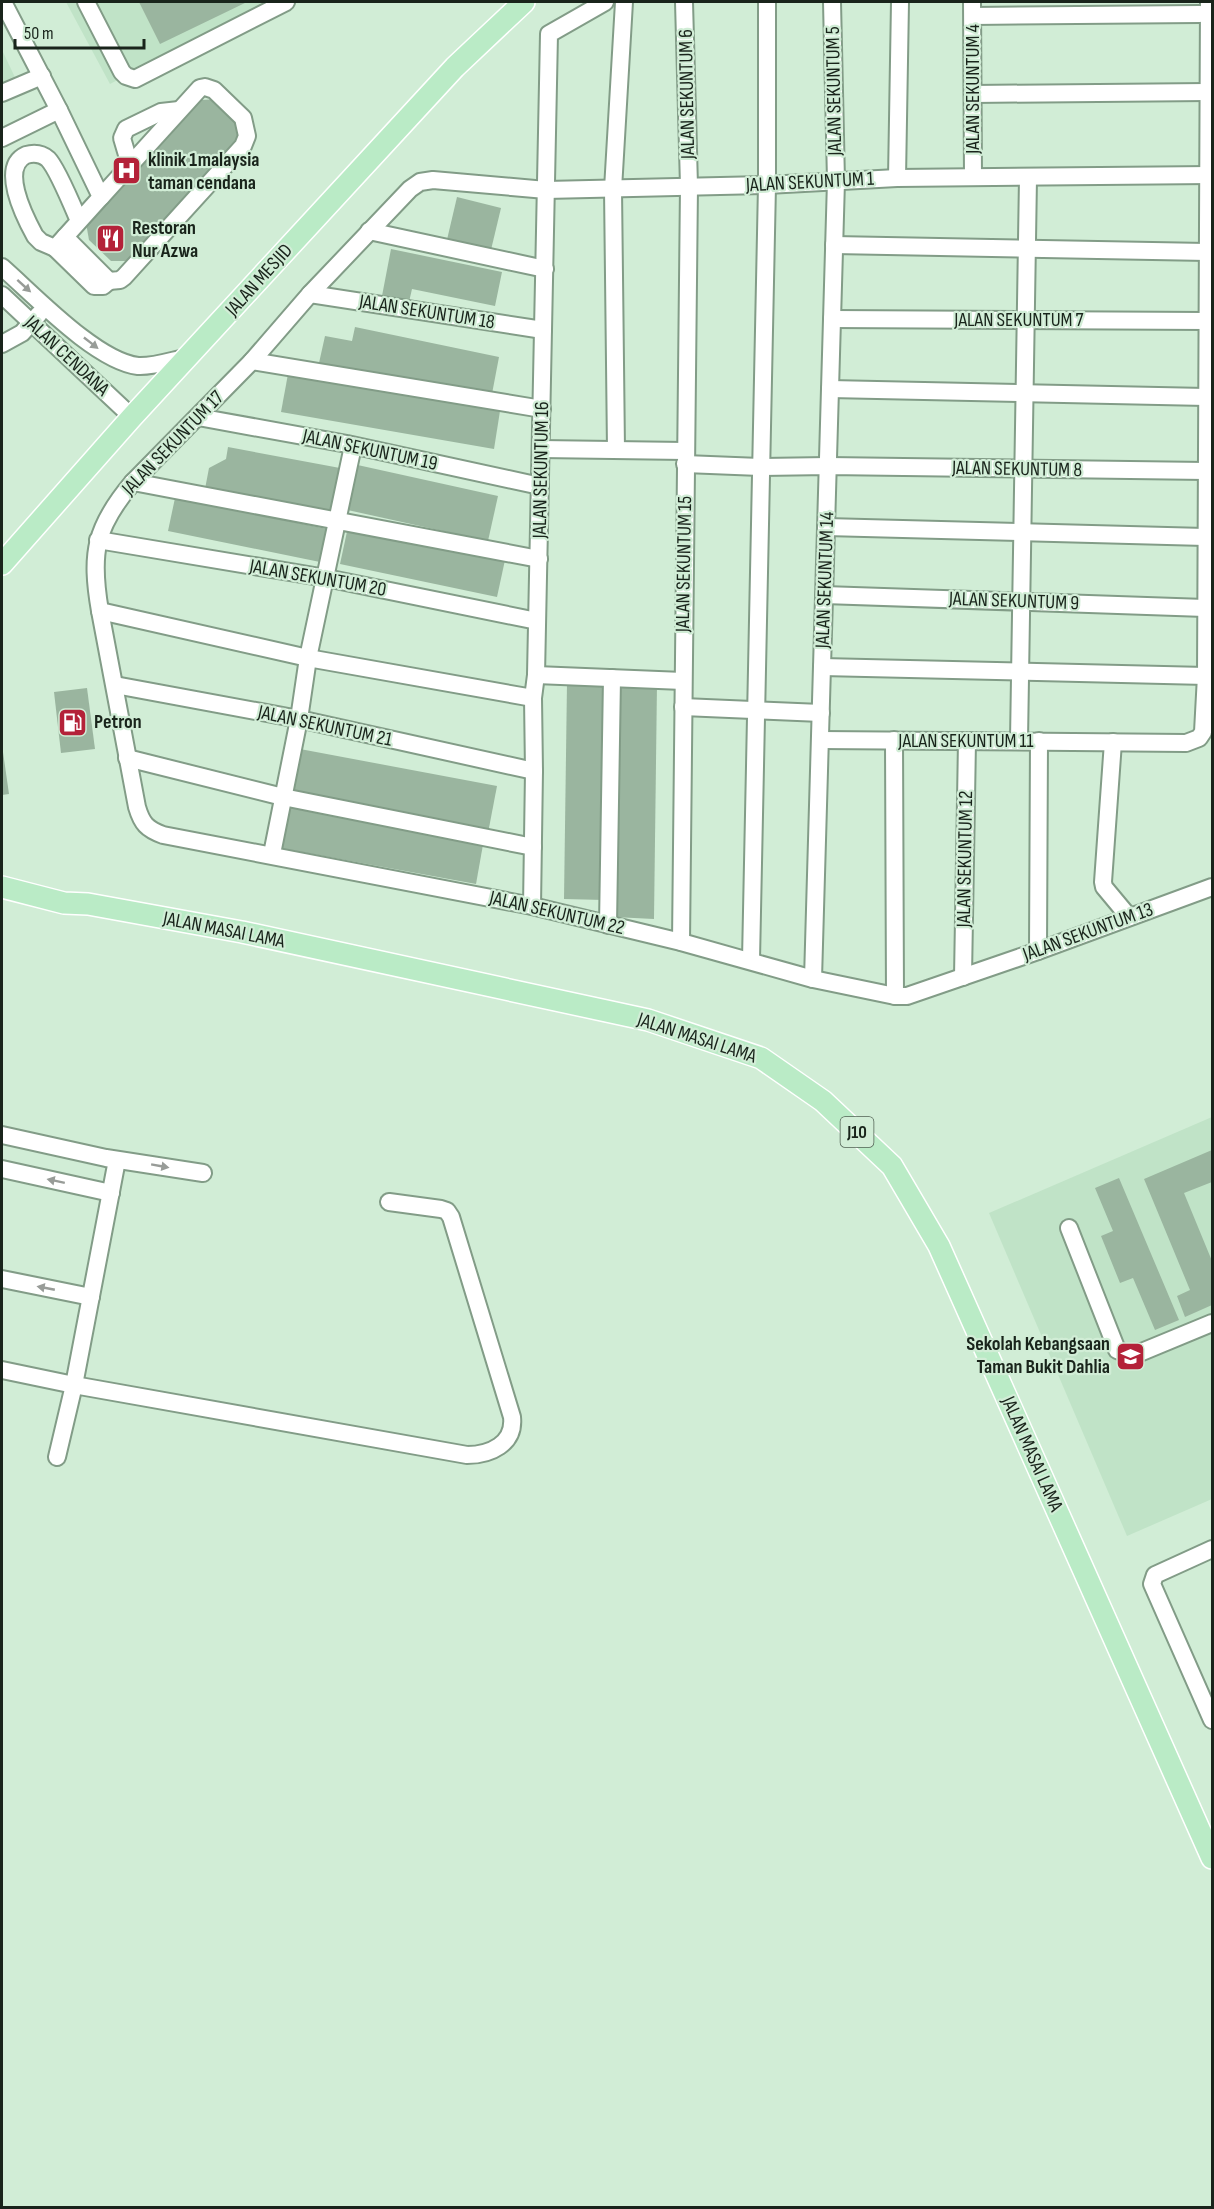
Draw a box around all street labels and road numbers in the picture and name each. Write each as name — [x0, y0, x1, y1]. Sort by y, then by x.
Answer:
street label: JALAN SEKUNTUM 4 — [961, 24, 985, 155]
street label: JALAN SEKUNTUM 5 — [821, 26, 847, 157]
street label: JALAN SEKUNTUM 6 — [674, 29, 700, 160]
street label: JALAN SEKUNTUM 1 — [744, 167, 875, 197]
street label: JALAN MESJID — [220, 239, 298, 322]
street label: JALAN SEKUNTUM 18 — [356, 289, 497, 335]
street label: JALAN SEKUNTUM 7 — [953, 308, 1084, 332]
street label: JALAN CENDANA — [19, 310, 115, 402]
street label: JALAN SEKUNTUM 17 — [116, 386, 229, 501]
street label: JALAN SEKUNTUM 16 — [528, 401, 554, 540]
street label: JALAN SEKUNTUM 19 — [299, 424, 440, 476]
street label: JALAN SEKUNTUM 8 — [951, 456, 1082, 482]
street label: JALAN SEKUNTUM 15 — [671, 496, 697, 633]
street label: JALAN SEKUNTUM 14 — [811, 511, 839, 650]
street label: JALAN SEKUNTUM 20 — [247, 554, 388, 602]
street label: JALAN SEKUNTUM 9 — [948, 587, 1079, 615]
street label: JALAN SEKUNTUM 21 — [255, 700, 394, 752]
street label: JALAN SEKUNTUM 11 — [897, 729, 1034, 753]
street label: JALAN SEKUNTUM 12 — [952, 790, 978, 929]
street label: JALAN SEKUNTUM 22 — [486, 886, 627, 940]
street label: JALAN SEKUNTUM 13 — [1019, 897, 1156, 967]
street label: JALAN MASAI LAMA — [160, 906, 287, 954]
street label: JALAN MASAI LAMA — [634, 1007, 760, 1069]
road number: J10 — [840, 1117, 874, 1147]
street label: JALAN MASAI LAMA — [995, 1392, 1068, 1516]

